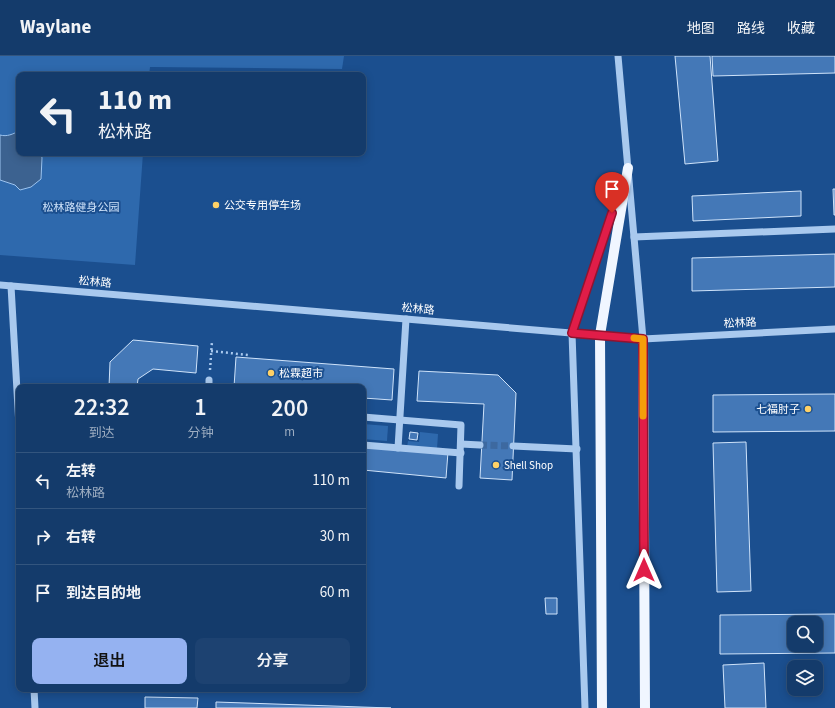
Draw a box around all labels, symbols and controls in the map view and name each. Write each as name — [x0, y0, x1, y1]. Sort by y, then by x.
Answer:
text: Waylane — [20, 14, 91, 41]
text: 地图 — [687, 19, 715, 39]
text: 路线 — [737, 19, 765, 39]
text: 收藏 — [787, 19, 815, 39]
text: 110 m — [98, 80, 172, 120]
icon: left — [32, 88, 84, 140]
text: 松林路 — [98, 120, 152, 145]
pin — [595, 172, 629, 213]
icon: arrive — [601, 178, 623, 200]
place label: 公交专用停车场 — [224, 198, 301, 213]
park label: 松林路健身公园 — [43, 200, 120, 215]
marker: 公交专用停车场 — [211, 200, 221, 210]
street label: 松林路 — [78, 273, 112, 291]
street label: 松林路 — [401, 300, 435, 318]
street label: 松林路 — [723, 315, 757, 331]
place label: 松霖超市 — [279, 366, 323, 381]
marker: 松霖超市 — [266, 368, 276, 378]
text: 22:32 — [74, 390, 130, 425]
text: 1 — [194, 390, 207, 425]
text: 200 — [271, 391, 308, 426]
place label: 七福肘子 — [756, 402, 800, 417]
marker: 七福肘子 — [803, 404, 813, 414]
text: m — [284, 423, 295, 441]
text: 到达 — [89, 424, 115, 442]
text: 分钟 — [187, 424, 213, 442]
place label: Shell Shop — [504, 458, 553, 473]
marker: Shell Shop — [491, 460, 501, 470]
text: 左转 — [66, 461, 96, 482]
icon: left — [32, 470, 54, 492]
text: 110 m — [312, 470, 350, 491]
text: 松林路 — [66, 484, 105, 502]
icon: right — [32, 526, 54, 548]
text: 30 m — [320, 526, 350, 547]
text: 右转 — [66, 527, 96, 548]
position arrow — [623, 549, 665, 591]
icon: arrive — [32, 582, 54, 604]
text: 60 m — [320, 582, 350, 603]
text: 到达目的地 — [66, 583, 141, 604]
map controls — [787, 616, 823, 696]
button: search — [787, 616, 823, 652]
button: 退出 — [32, 638, 187, 684]
button: 分享 — [195, 638, 350, 684]
button: layers — [787, 660, 823, 696]

